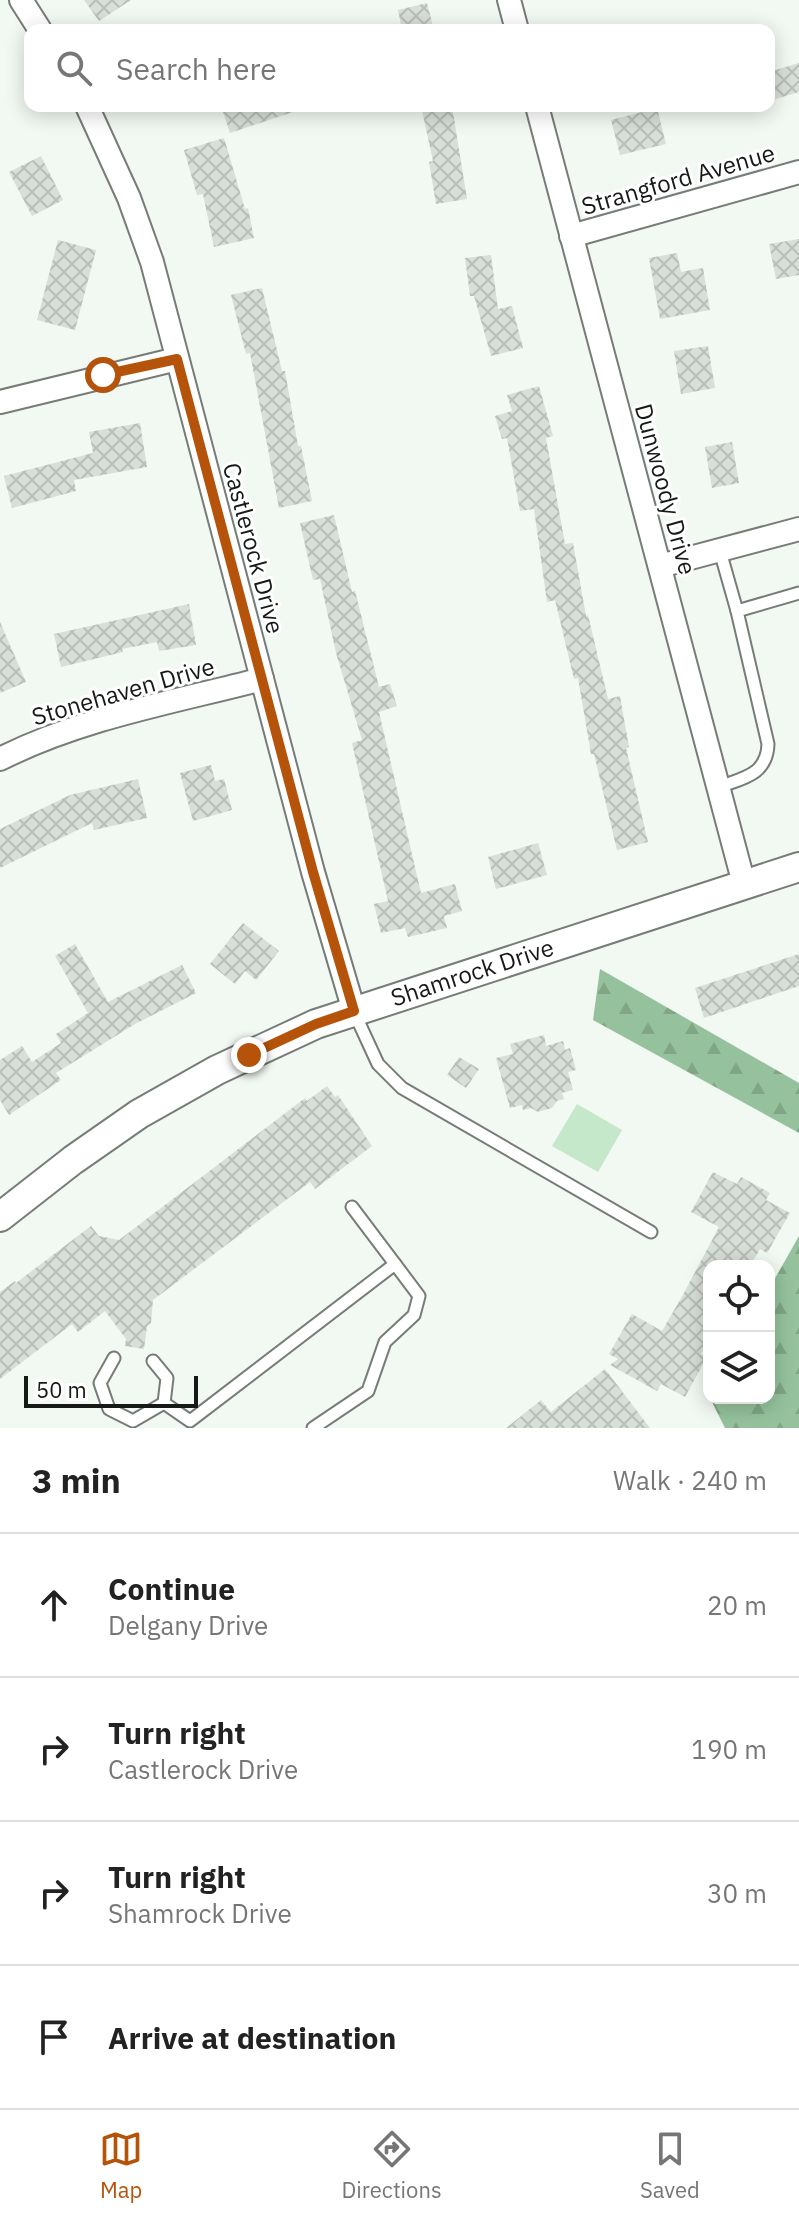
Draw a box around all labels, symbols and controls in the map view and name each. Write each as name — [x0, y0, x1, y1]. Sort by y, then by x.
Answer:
search box — [24, 24, 775, 112]
icon: search — [52, 46, 96, 90]
text: Search here — [116, 49, 277, 88]
street label: Strangford Avenue — [578, 136, 778, 222]
route start — [85, 357, 121, 393]
street label: Dunwoody Drive — [628, 400, 704, 578]
street label: Castlerock Drive — [216, 459, 292, 637]
street label: Stonehaven Drive — [28, 650, 218, 732]
street label: Shamrock Drive — [386, 931, 558, 1013]
route end — [231, 1037, 267, 1073]
map controls — [703, 1260, 775, 1404]
button: locate — [703, 1260, 775, 1332]
button: layers — [703, 1332, 775, 1404]
scale bar — [24, 1372, 198, 1408]
text: 50 m — [36, 1375, 87, 1404]
text: 3 min — [32, 1458, 121, 1502]
text: Walk · 240 m — [613, 1463, 767, 1497]
text: Continue — [108, 1569, 235, 1608]
icon: ahead — [32, 1583, 76, 1627]
text: 20 m — [707, 1588, 767, 1622]
text: Delgany Drive — [108, 1608, 268, 1642]
text: Turn right — [108, 1713, 246, 1752]
icon: right — [32, 1727, 76, 1771]
text: 190 m — [691, 1732, 767, 1766]
text: Castlerock Drive — [108, 1752, 298, 1786]
text: Turn right — [108, 1857, 246, 1896]
icon: right — [32, 1871, 76, 1915]
text: 30 m — [707, 1876, 767, 1910]
text: Shamrock Drive — [108, 1896, 292, 1930]
icon: arrive — [32, 2015, 76, 2059]
text: Arrive at destination — [108, 2018, 396, 2057]
tab: Map — [99, 2127, 143, 2204]
tab: Directions — [342, 2127, 442, 2204]
tab: Saved — [640, 2127, 700, 2204]

